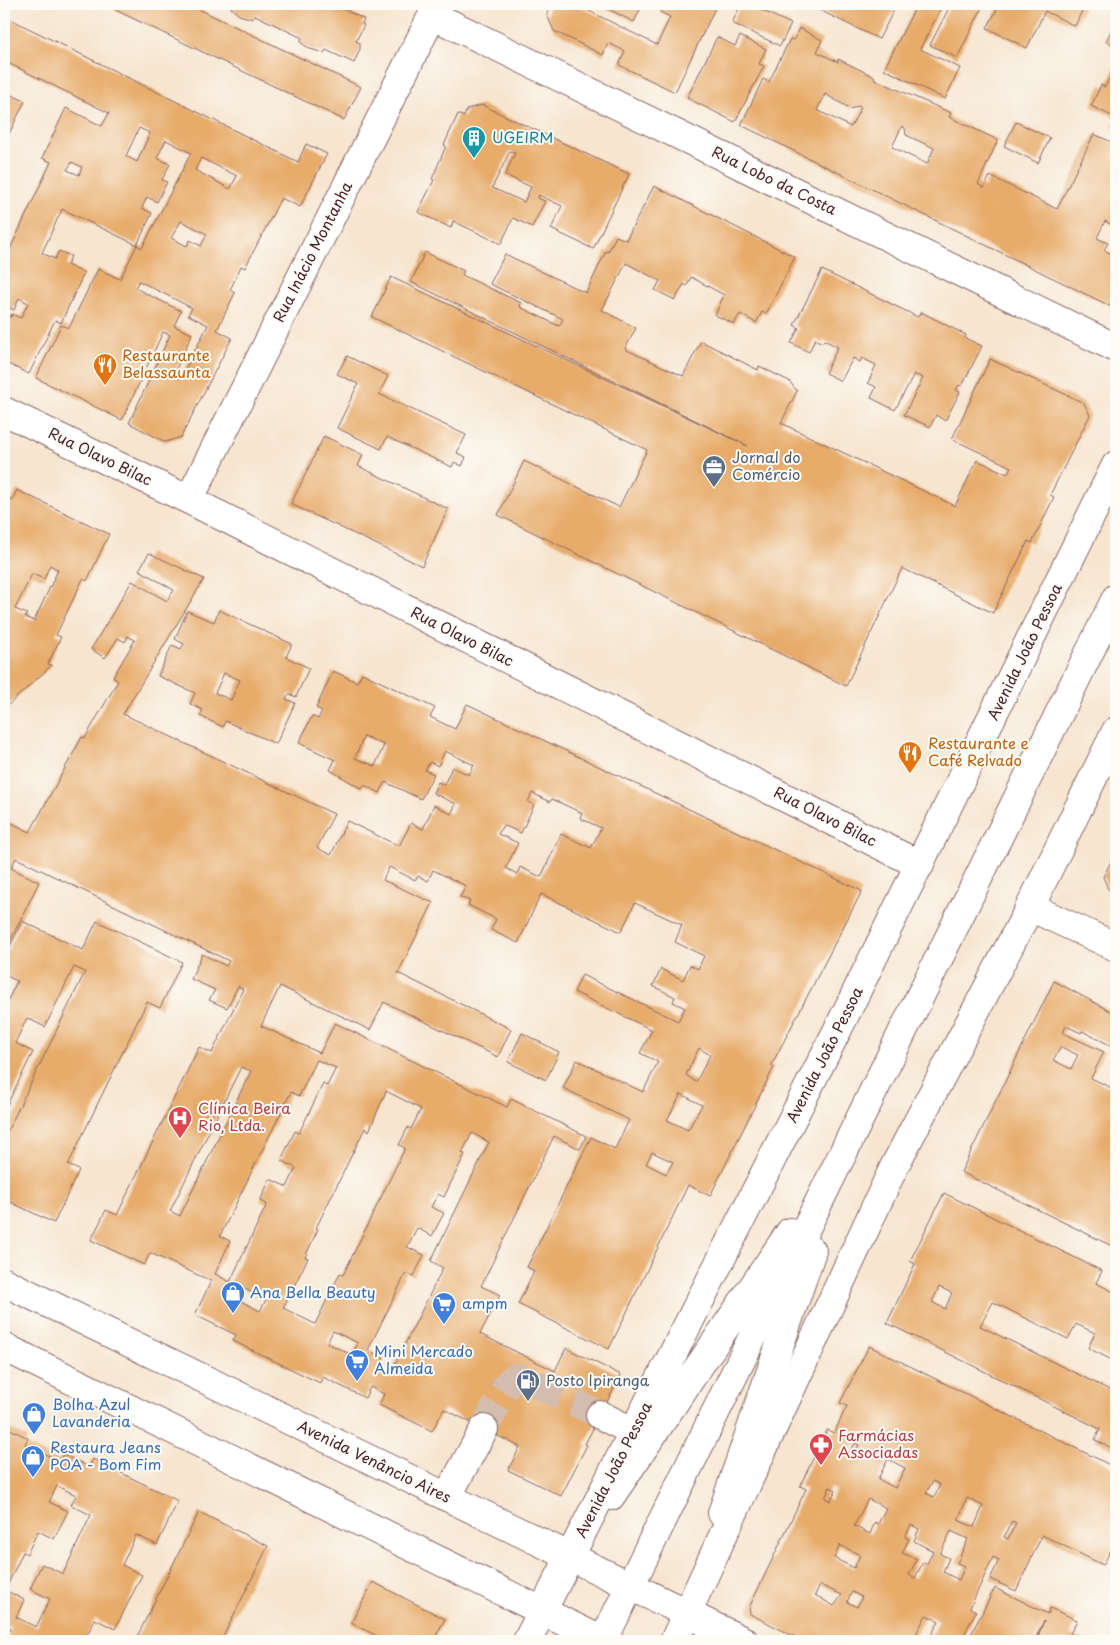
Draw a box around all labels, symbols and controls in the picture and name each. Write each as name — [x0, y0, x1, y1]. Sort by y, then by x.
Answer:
building icon: UGEIRM — [461, 125, 487, 159]
place label: UGEIRM — [492, 125, 553, 148]
street label: Rua Lobo da Costa — [708, 139, 842, 220]
street label: Rua Inácio Montanha — [266, 176, 357, 326]
place label: Restaurante Belassaunta — [122, 343, 211, 383]
restaurant icon: Restaurante Belassaunta — [92, 352, 118, 386]
street label: Rua Olavo Bilac — [45, 421, 157, 491]
place label: Jornal do Comércio — [732, 445, 801, 485]
office icon: Jornal do Comércio — [701, 454, 727, 488]
street label: Avenida João Pessoa — [980, 579, 1067, 724]
street label: Rua Olavo Bilac — [407, 600, 518, 672]
place label: Restaurante e Café Relvado — [928, 731, 1029, 771]
restaurant icon: Restaurante e Café Relvado — [897, 740, 923, 774]
street label: Rua Olavo Bilac — [770, 780, 881, 852]
street label: Avenida João Pessoa — [779, 982, 868, 1126]
place label: Clínica Beira Rio, Ltda. — [198, 1096, 291, 1136]
hospital icon: Clínica Beira Rio, Ltda. — [167, 1105, 193, 1139]
shop icon: Ana Bella Beauty — [220, 1280, 246, 1314]
place label: Ana Bella Beauty — [250, 1280, 376, 1303]
supermarket icon: ampm — [431, 1291, 457, 1325]
place label: ampm — [462, 1291, 508, 1314]
place label: Mini Mercado Almeida — [374, 1339, 473, 1379]
supermarket icon: Mini Mercado Almeida — [344, 1348, 370, 1382]
fuel station icon: Posto Ipiranga — [515, 1368, 541, 1402]
place label: Posto Ipiranga — [546, 1368, 650, 1391]
place label: Bolha Azul Lavanderia — [52, 1392, 131, 1432]
street label: Avenida João Pessoa — [568, 1397, 657, 1541]
shop icon: Bolha Azul Lavanderia — [21, 1401, 47, 1435]
street label: Avenida Venâncio Aires — [294, 1413, 455, 1508]
place label: Farmácias Associadas — [838, 1423, 918, 1463]
pharmacy icon: Farmácias Associadas — [808, 1432, 834, 1466]
place label: Restaura Jeans POA - Bom Fim — [50, 1435, 161, 1475]
shop icon: Restaura Jeans POA - Bom Fim — [20, 1444, 46, 1478]

